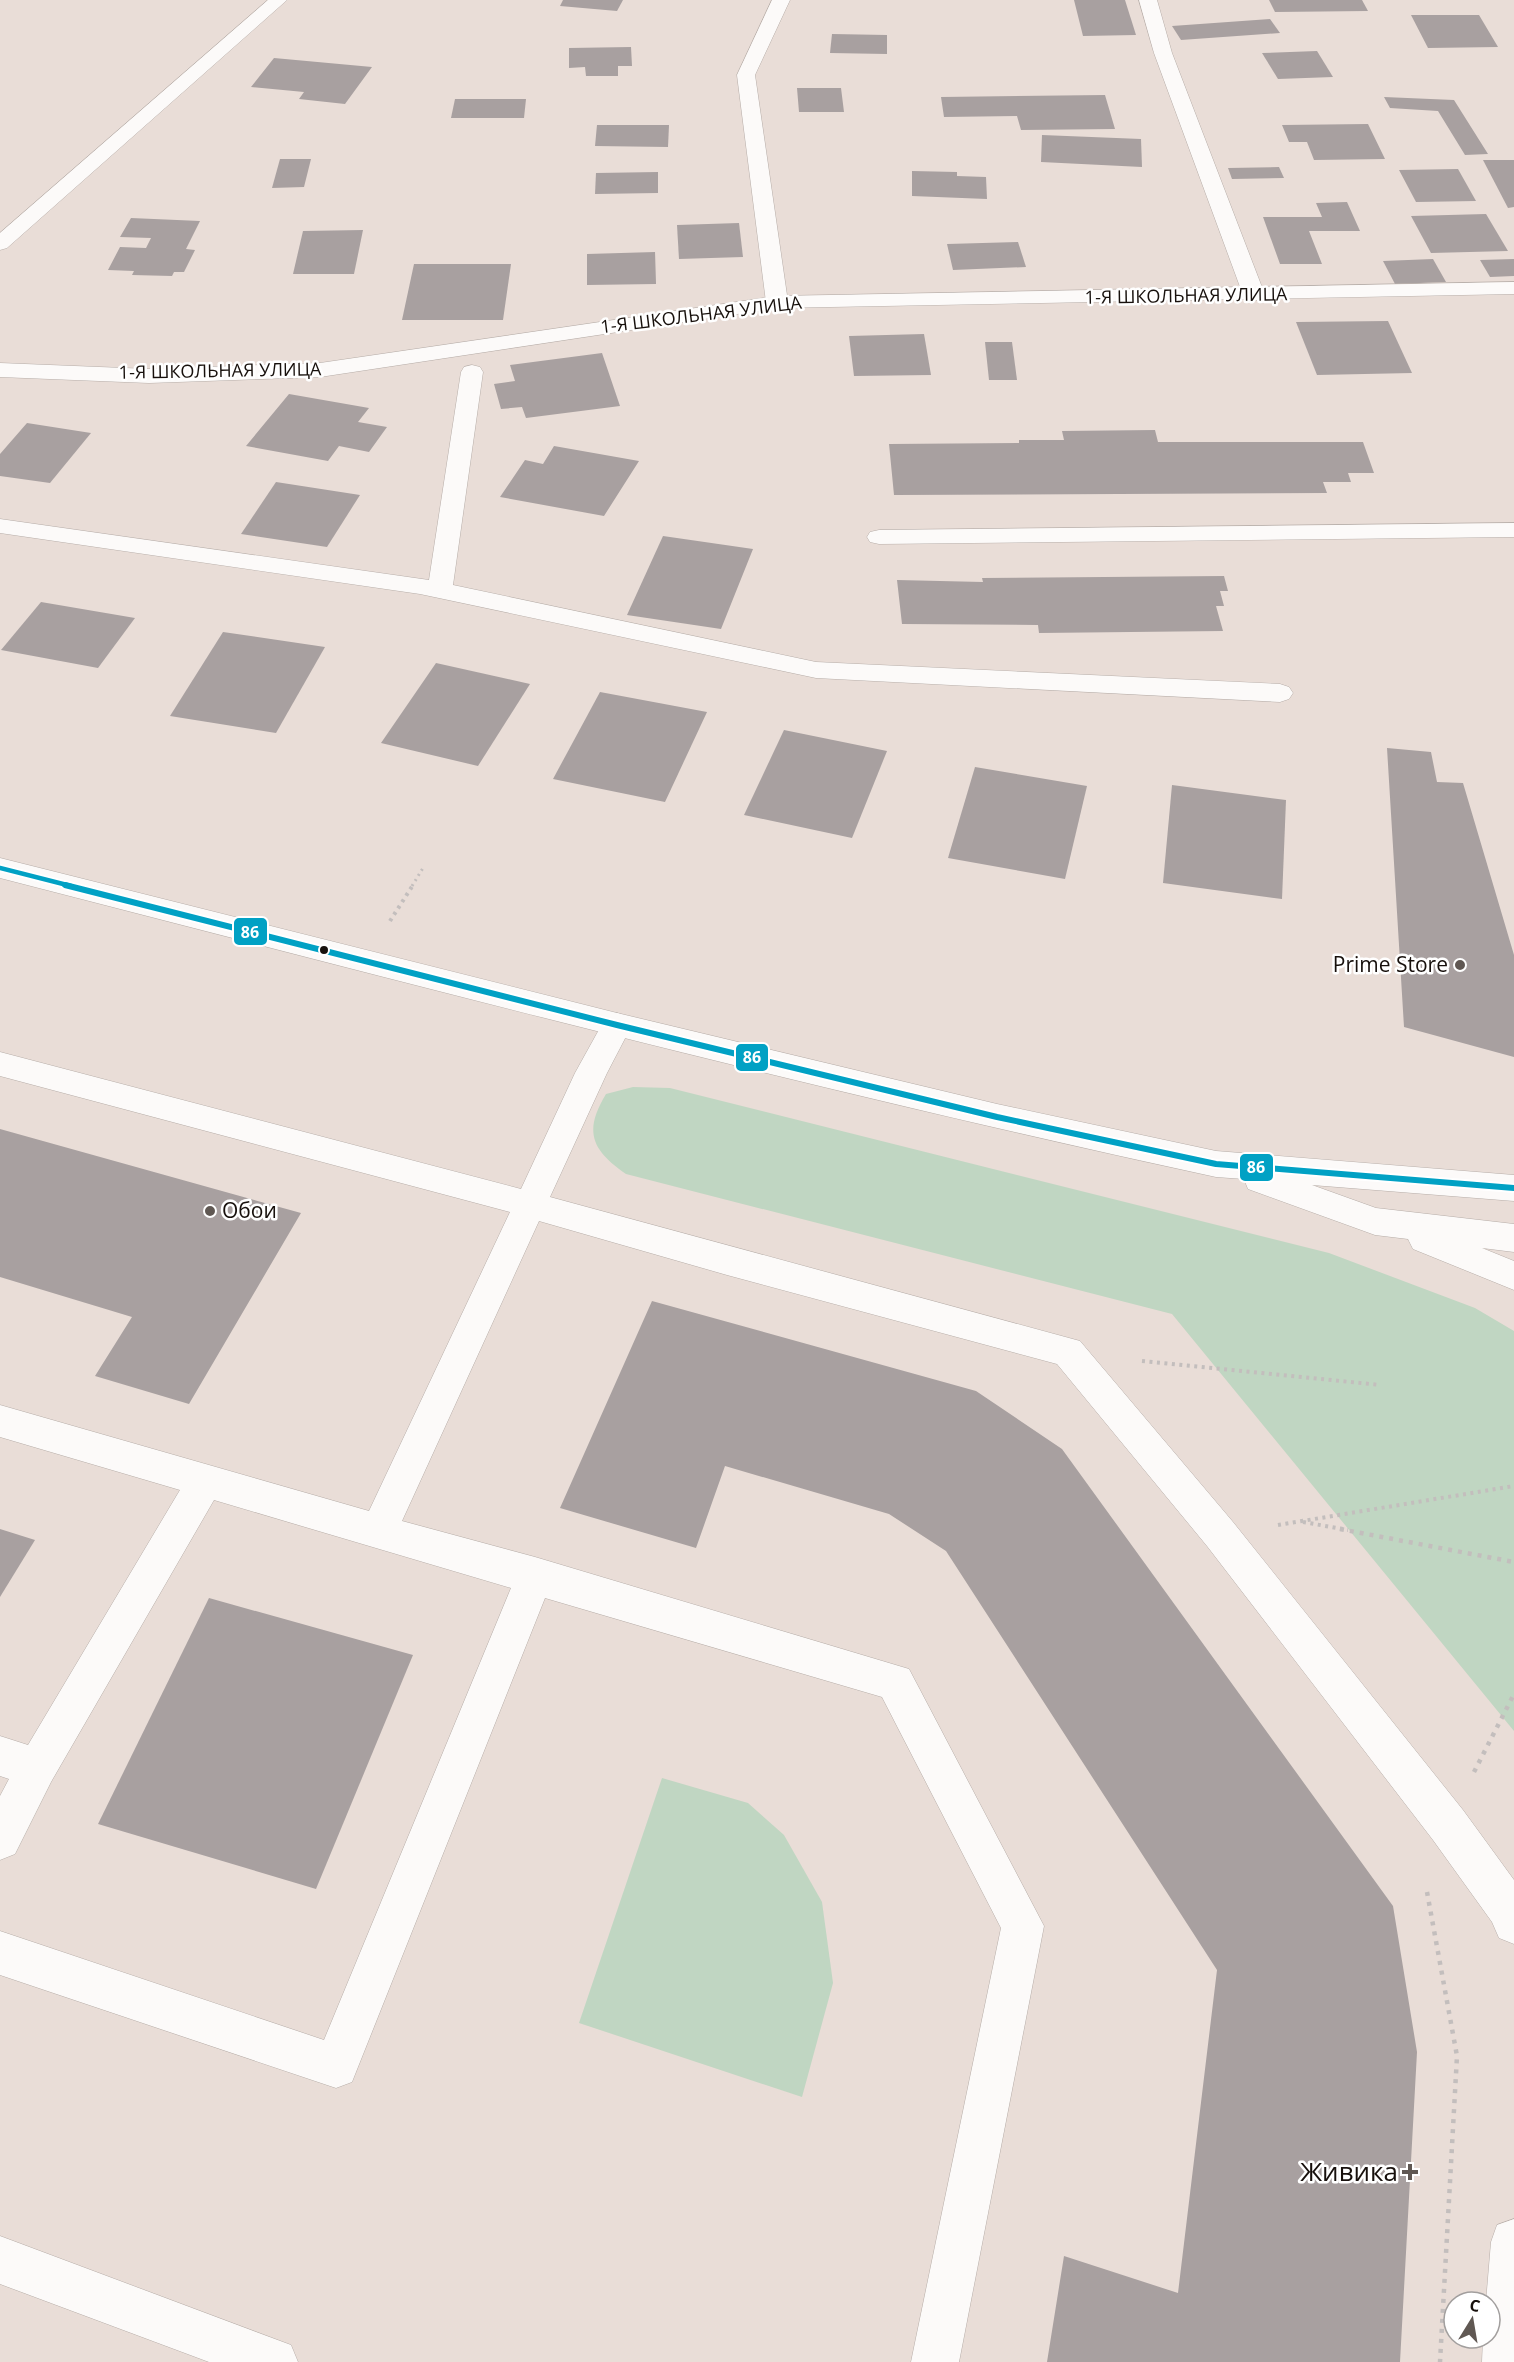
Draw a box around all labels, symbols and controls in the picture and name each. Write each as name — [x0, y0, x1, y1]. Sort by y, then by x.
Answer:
street label: 1-Я ШКОЛЬНАЯ УЛИЦА — [1084, 281, 1288, 309]
street label: 1-Я ШКОЛЬНАЯ УЛИЦА — [599, 290, 803, 338]
street label: 1-Я ШКОЛЬНАЯ УЛИЦА — [118, 356, 322, 384]
line badge: 86 — [233, 917, 268, 946]
text: 86 — [241, 921, 259, 943]
unlabelled marker — [318, 944, 330, 956]
place label: Prime Store — [1333, 950, 1448, 978]
marker: Prime Store — [1453, 958, 1467, 972]
line badge: 86 — [735, 1043, 769, 1072]
text: 86 — [743, 1046, 761, 1068]
line badge: 86 — [1239, 1153, 1274, 1182]
text: 86 — [1247, 1156, 1265, 1178]
place label: Обои — [222, 1196, 277, 1224]
marker: Обои — [203, 1204, 217, 1218]
place label: Живика — [1300, 2153, 1398, 2189]
marker: Живика — [1403, 2165, 1417, 2179]
north arrow — [1442, 2290, 1502, 2350]
text: С — [1468, 2294, 1482, 2317]

